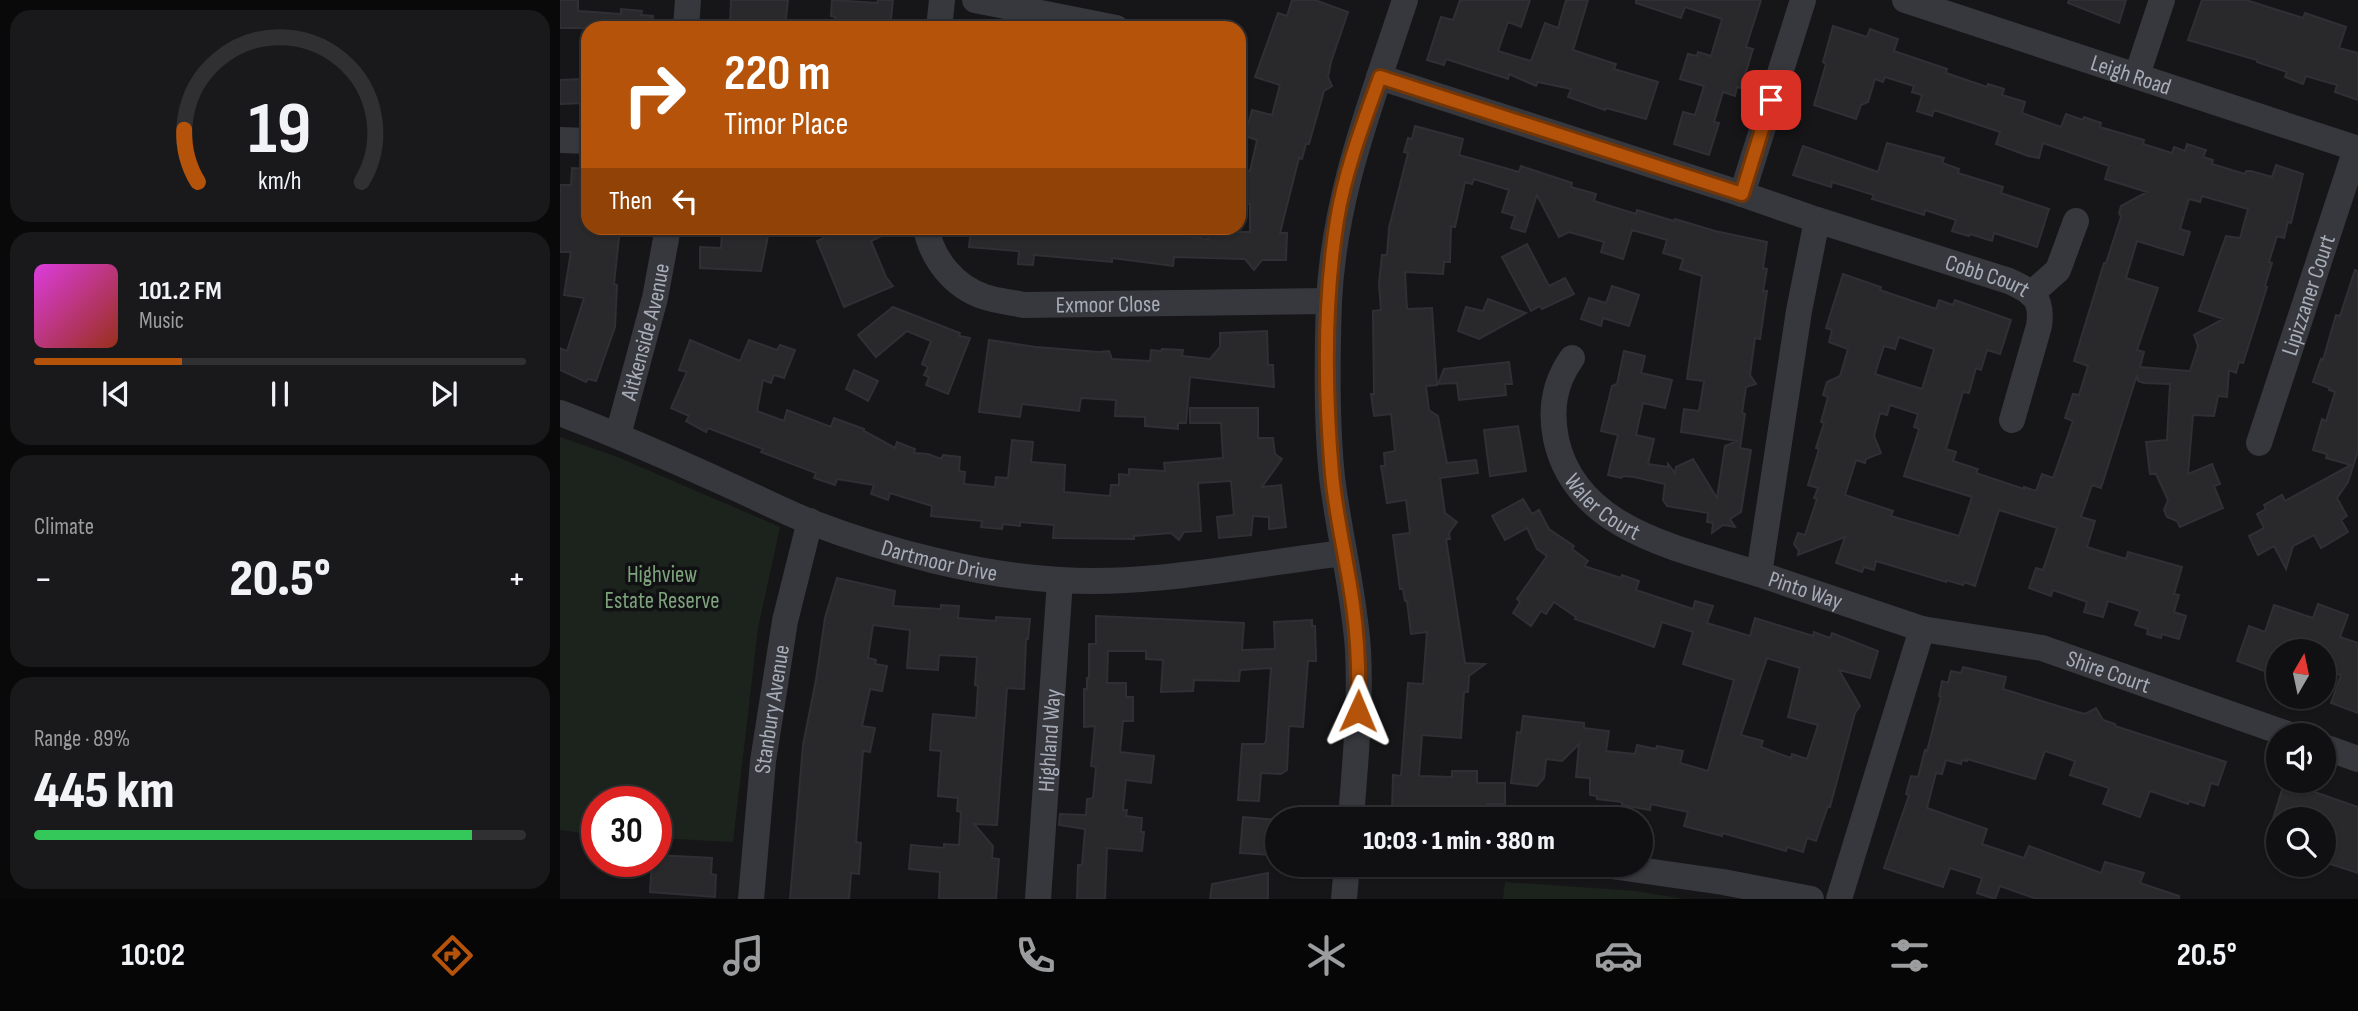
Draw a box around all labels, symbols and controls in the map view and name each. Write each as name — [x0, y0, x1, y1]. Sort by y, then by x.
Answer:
text: 220 m — [724, 45, 830, 104]
icon: right — [609, 49, 700, 140]
street label: Leigh Road — [2087, 49, 2175, 102]
pin — [1741, 70, 1801, 130]
icon: arrive — [1752, 81, 1790, 119]
text: 19 — [248, 87, 312, 175]
text: Timor Place — [724, 105, 848, 144]
text: km/h — [258, 166, 302, 197]
icon: left — [666, 182, 704, 220]
text: Then — [609, 186, 652, 217]
street label: Lipizzaner Court — [2276, 231, 2342, 359]
street label: Cobb Court — [1942, 249, 2035, 304]
street label: Aitkenside Avenue — [615, 261, 676, 404]
text: 101.2 FM — [139, 276, 222, 307]
street label: Exmoor Close — [1056, 290, 1161, 320]
text: Music — [139, 307, 184, 335]
icon: previous — [97, 375, 135, 413]
icon: pause — [261, 375, 299, 413]
icon: next — [425, 375, 463, 413]
street label: Waler Court — [1558, 468, 1645, 547]
text: Climate — [34, 513, 94, 541]
street label: Dartmoor Drive — [878, 534, 999, 588]
text: 20.5° — [229, 548, 331, 611]
text: − — [34, 557, 53, 602]
text: + — [507, 557, 526, 602]
park label: Highview Estate Reserve — [604, 561, 720, 615]
street label: Pinto Way — [1765, 565, 1846, 616]
north arrow — [2266, 639, 2336, 709]
map controls — [2266, 639, 2336, 877]
street label: Stanbury Avenue — [749, 643, 796, 775]
street label: Shire Court — [2062, 645, 2154, 700]
position arrow — [1321, 674, 1395, 748]
street label: Highland Way — [1032, 688, 1068, 793]
button: sound — [2266, 723, 2336, 793]
text: Range · 89% — [34, 725, 130, 753]
text: 445 km — [34, 760, 174, 823]
speed limit sign: 30 — [581, 786, 672, 877]
button: search — [2266, 807, 2336, 877]
text: 10:03 · 1 min · 380 m — [1363, 826, 1555, 857]
icon: directions — [428, 931, 477, 980]
icon: music — [719, 931, 768, 980]
icon: phone — [1011, 931, 1060, 980]
icon: climate — [1302, 931, 1351, 980]
icon: car — [1594, 931, 1643, 980]
icon: filters — [1885, 931, 1934, 980]
text: 10:02 — [121, 936, 185, 975]
text: 20.5° — [2177, 936, 2237, 975]

